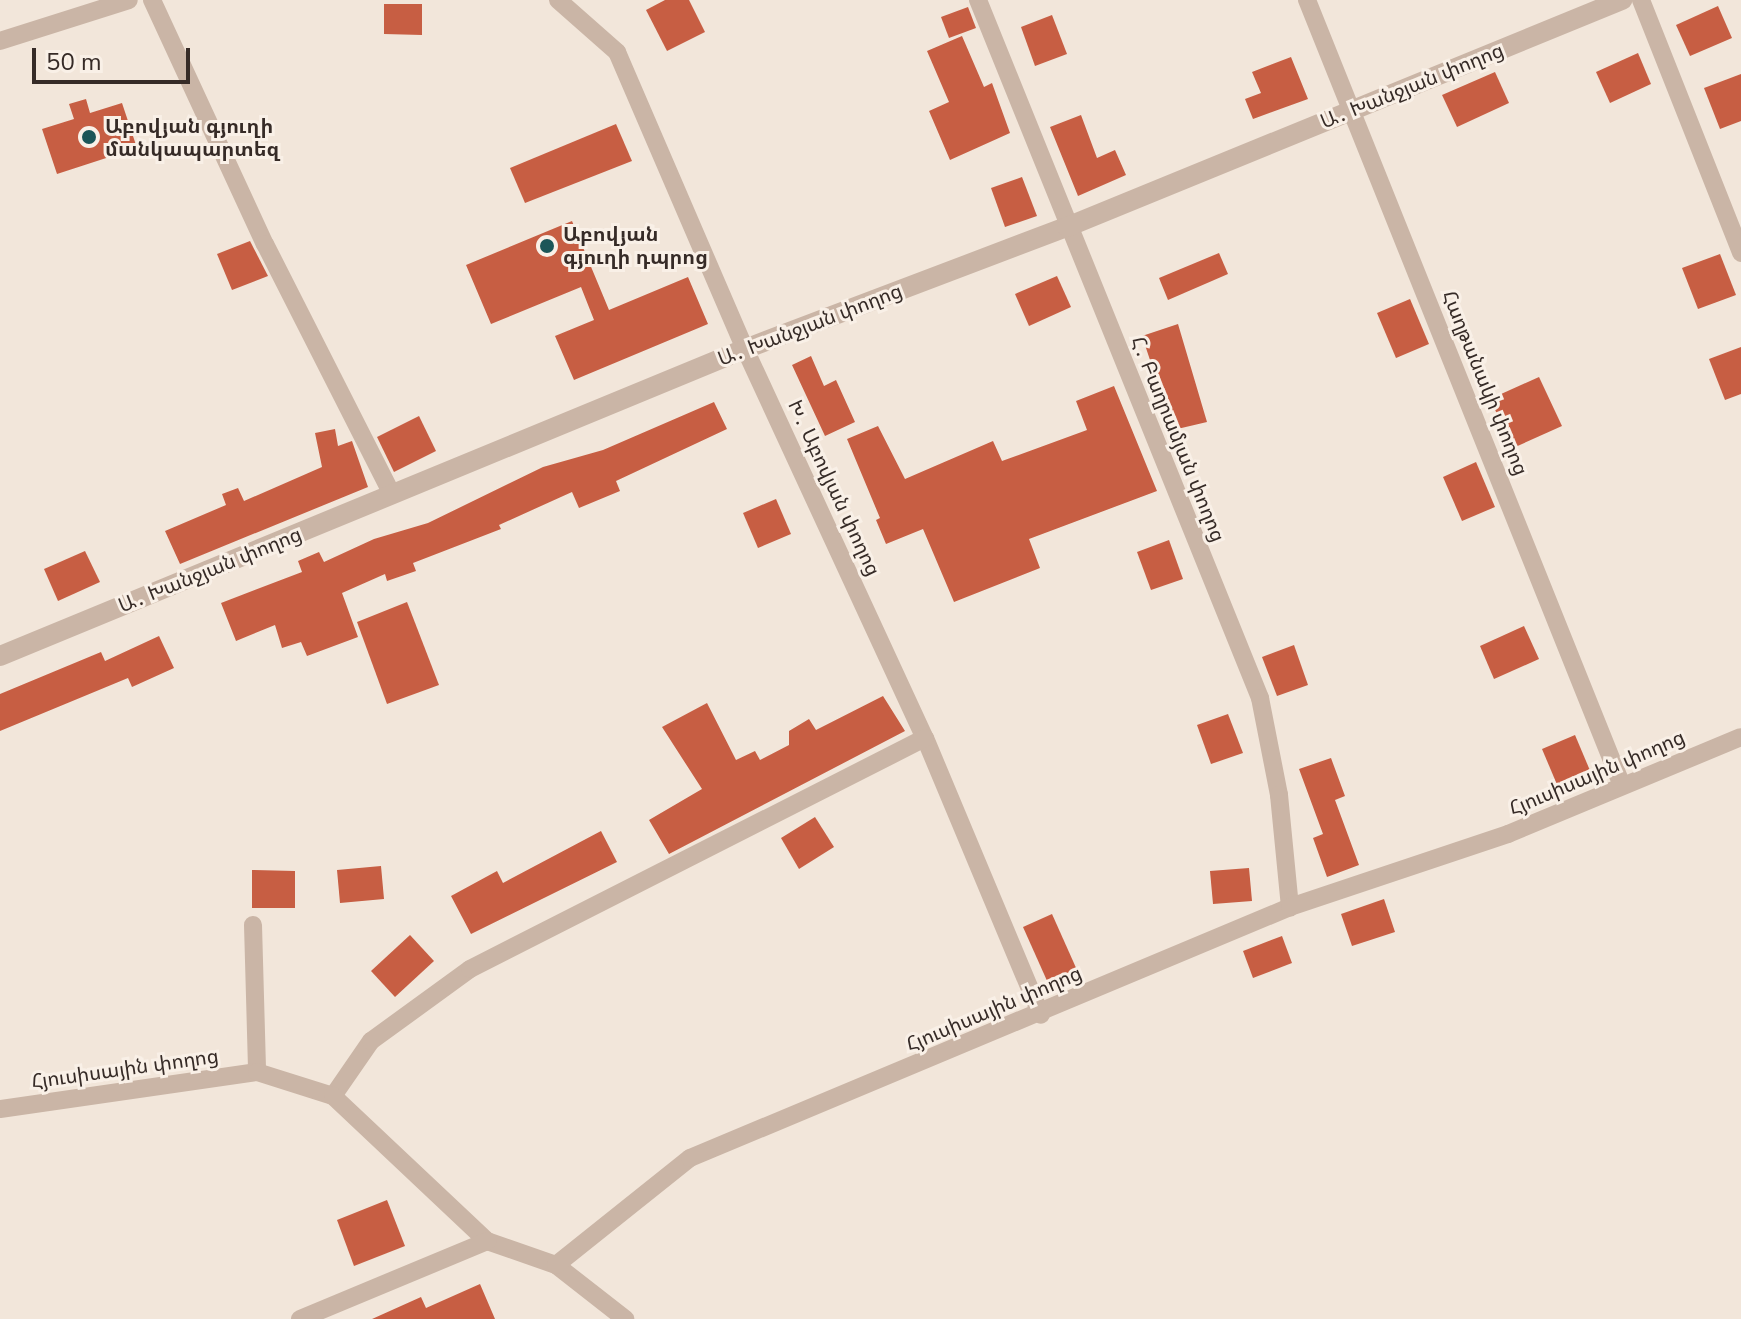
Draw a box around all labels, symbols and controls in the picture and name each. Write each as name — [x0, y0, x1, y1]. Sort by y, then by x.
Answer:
scale bar — [36, 32, 194, 82]
street label: Ա․ Խանջյան փողոց — [1317, 38, 1507, 134]
text: 50 m — [46, 46, 102, 78]
place label: Աբովյան գյուղի մանկապարտեզ — [105, 114, 279, 161]
marker: Աբովյան գյուղի մանկապարտեզ — [80, 128, 98, 146]
place label: Աբովյան գյուղի դպրոց — [563, 222, 708, 269]
marker: Աբովյան գյուղի դպրոց — [538, 237, 556, 255]
street label: Ա․ Խանջյան փողոց — [714, 279, 906, 371]
street label: Հաղթանակի փողոց — [1437, 287, 1533, 479]
street label: Հ․ Բաղրամյան փողոց — [1126, 333, 1230, 545]
street label: Խ․ Աբովյան փողոց — [783, 396, 885, 580]
street label: Ա․ Խանջյան փողոց — [115, 522, 305, 618]
street label: Հյուսիսային փողոց — [1505, 725, 1689, 821]
street label: Հյուսիսային փողոց — [902, 961, 1086, 1057]
street label: Հյուսիսային փողոց — [30, 1044, 220, 1094]

